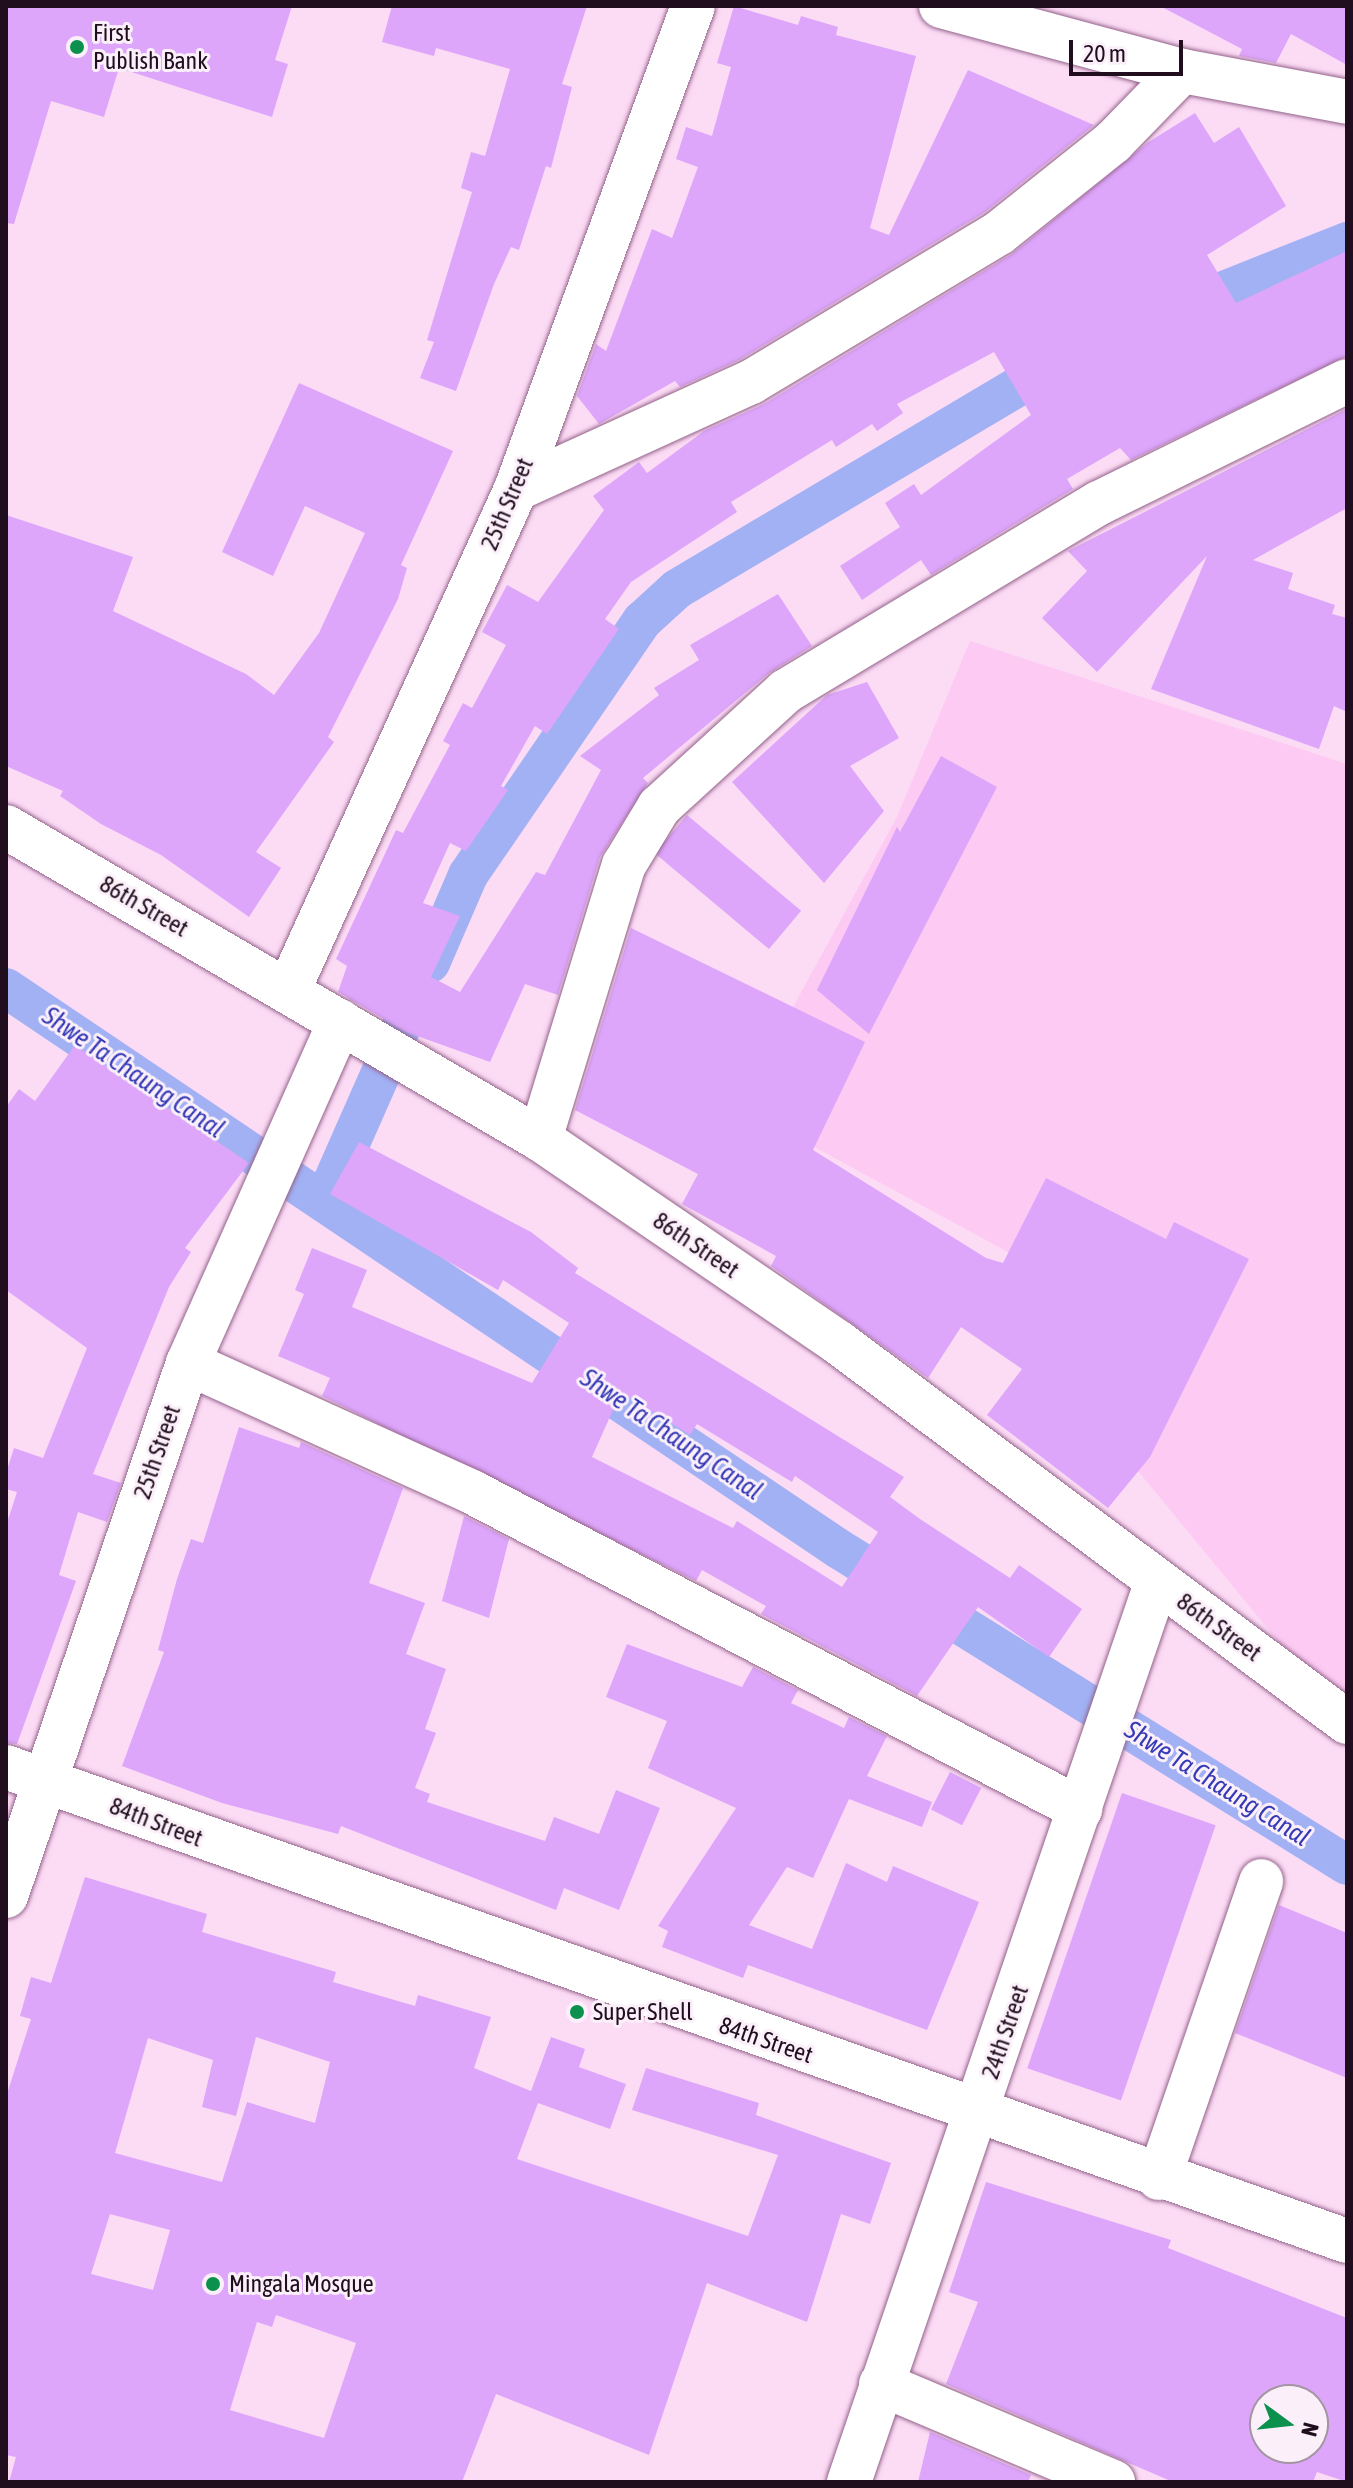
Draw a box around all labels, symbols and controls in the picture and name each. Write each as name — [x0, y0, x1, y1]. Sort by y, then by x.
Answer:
place label: First Publish Bank — [93, 19, 208, 75]
scale bar — [1073, 24, 1187, 74]
marker: First Publish Bank — [68, 38, 86, 56]
text: 20 m — [1083, 40, 1126, 67]
street label: 25th Street — [475, 454, 539, 554]
street label: 86th Street — [95, 869, 193, 943]
water label: Shwe Ta Chaung Canal — [36, 1001, 230, 1145]
street label: 86th Street — [648, 1206, 744, 1284]
water label: Shwe Ta Chaung Canal — [574, 1363, 768, 1507]
street label: 25th Street — [128, 1401, 186, 1503]
street label: 86th Street — [1171, 1587, 1267, 1667]
water label: Shwe Ta Chaung Canal — [1119, 1714, 1315, 1854]
street label: 84th Street — [106, 1791, 206, 1853]
street label: 24th Street — [976, 1981, 1034, 2083]
place label: Super Shell — [593, 1998, 693, 2026]
marker: Super Shell — [568, 2003, 586, 2021]
street label: 84th Street — [715, 2011, 817, 2069]
place label: Mingala Mosque — [229, 2270, 374, 2298]
marker: Mingala Mosque — [204, 2275, 222, 2293]
north arrow — [1249, 2384, 1329, 2464]
text: N — [1296, 2420, 1324, 2439]

